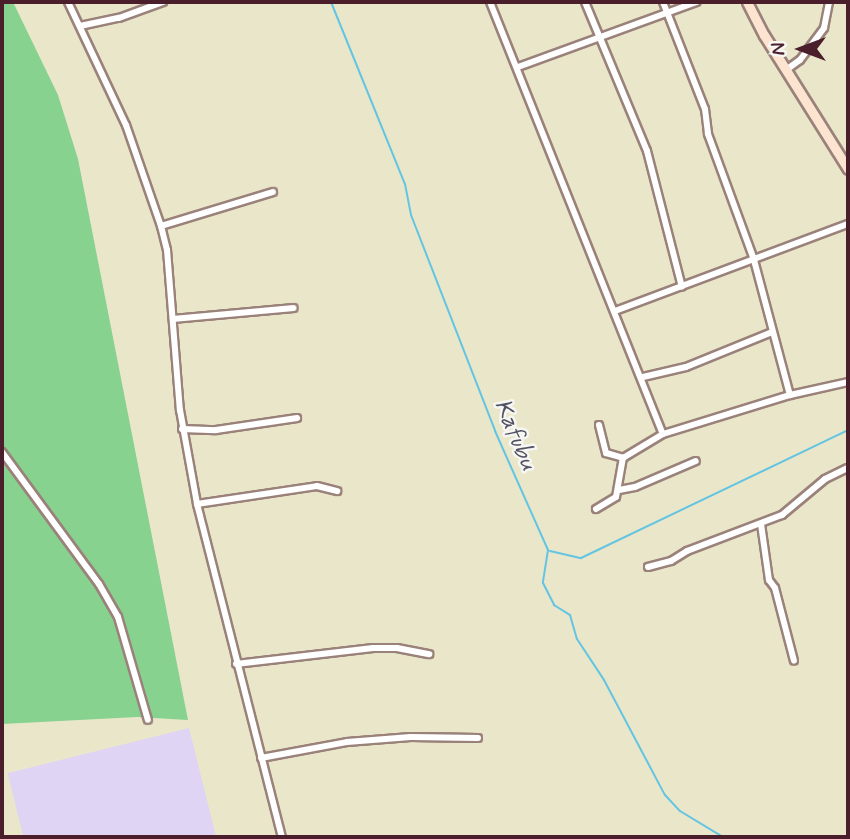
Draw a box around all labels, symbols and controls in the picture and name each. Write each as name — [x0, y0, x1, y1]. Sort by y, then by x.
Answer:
north arrow — [766, 14, 836, 84]
text: N — [767, 43, 792, 55]
water label: Kafubu — [487, 395, 543, 475]

